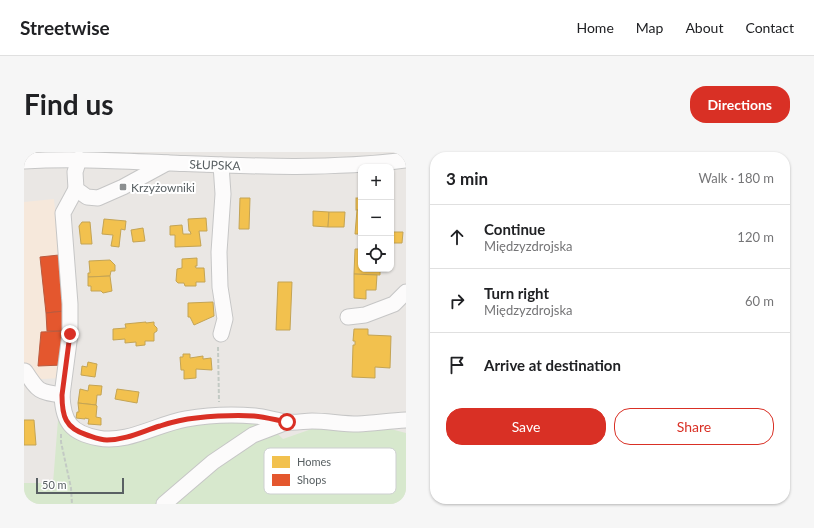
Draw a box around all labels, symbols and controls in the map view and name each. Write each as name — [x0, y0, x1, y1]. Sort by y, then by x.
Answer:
text: Streetwise — [20, 16, 110, 39]
text: Home — [576, 19, 614, 36]
text: Map — [636, 19, 663, 36]
text: About — [685, 19, 723, 36]
text: Contact — [745, 19, 794, 36]
button: Directions — [690, 86, 790, 123]
text: Find us — [24, 87, 114, 121]
street label: SŁUPSKA — [189, 157, 242, 173]
map controls — [358, 164, 394, 272]
button: + — [358, 164, 394, 200]
text: 3 min — [446, 168, 488, 189]
text: Walk · 180 m — [698, 170, 774, 186]
place label: Krzyżowniki — [131, 180, 195, 195]
marker: Krzyżowniki — [118, 182, 128, 192]
button: − — [358, 200, 394, 236]
text: Continue — [484, 220, 545, 238]
icon: ahead — [446, 226, 468, 248]
text: 120 m — [737, 229, 774, 245]
button: locate — [358, 236, 394, 272]
text: Międzyzdrojska — [484, 238, 573, 254]
text: Turn right — [484, 284, 549, 302]
icon: right — [446, 290, 468, 312]
text: 60 m — [745, 293, 774, 309]
text: Międzyzdrojska — [484, 302, 573, 318]
route end — [61, 325, 79, 343]
icon: arrive — [446, 354, 468, 376]
text: Arrive at destination — [484, 356, 621, 374]
button: Save — [446, 408, 606, 445]
button: Share — [614, 408, 774, 445]
route start — [278, 413, 296, 431]
legend — [264, 448, 396, 494]
text: Homes — [297, 455, 331, 468]
text: Shops — [297, 473, 326, 486]
scale bar — [36, 476, 124, 495]
text: 50 m — [42, 478, 67, 491]

